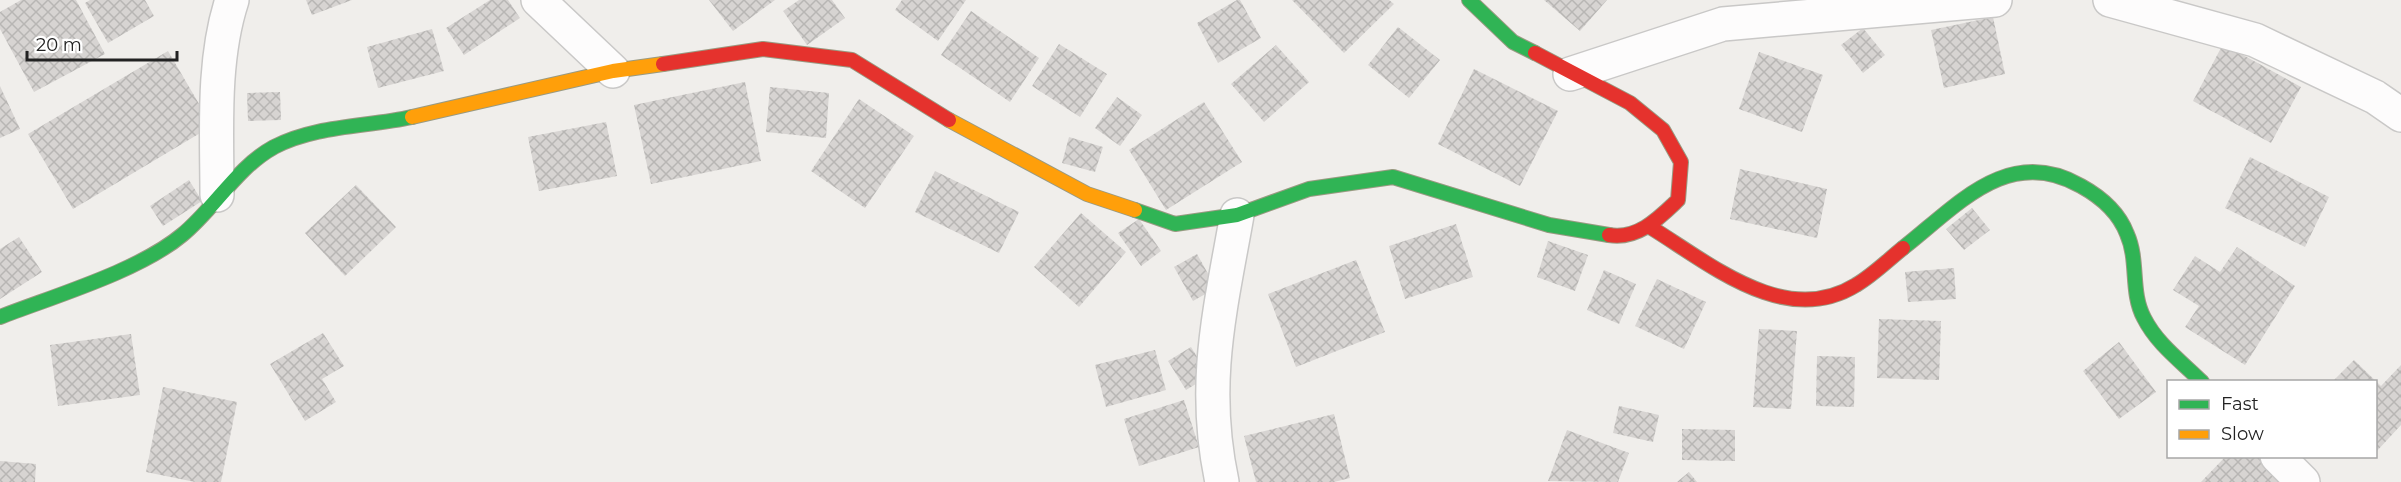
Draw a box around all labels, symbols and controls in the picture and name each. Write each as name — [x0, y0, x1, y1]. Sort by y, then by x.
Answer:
scale bar — [27, 24, 177, 62]
text: 20 m — [36, 34, 82, 56]
legend — [2167, 380, 2377, 458]
text: Fast — [2221, 393, 2259, 415]
text: Slow — [2221, 423, 2264, 445]

